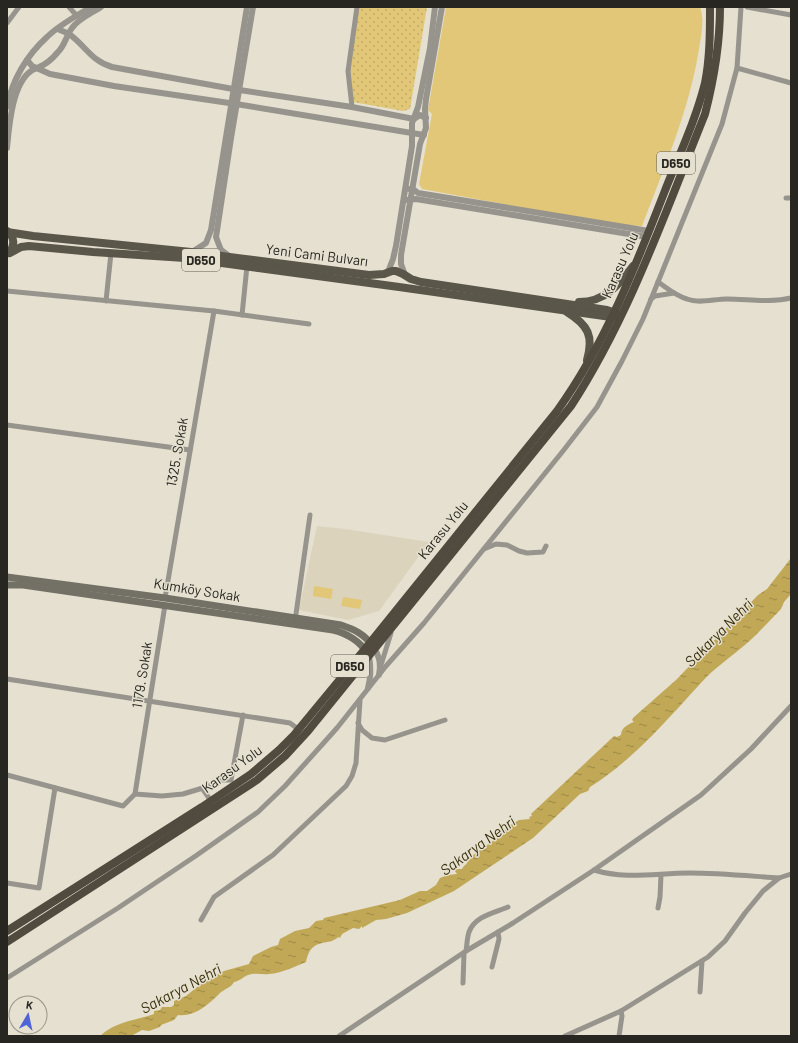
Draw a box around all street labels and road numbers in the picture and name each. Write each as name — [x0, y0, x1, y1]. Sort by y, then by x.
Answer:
road number: D650 — [657, 152, 695, 174]
street label: Karasu Yolu — [597, 229, 642, 300]
street label: Yeni Cami Bulvarı — [265, 240, 369, 269]
road number: D650 — [182, 249, 220, 271]
street label: 1325. Sokak — [162, 416, 191, 488]
street label: Karasu Yolu — [414, 497, 471, 562]
street label: Kumköy Sokak — [152, 574, 242, 605]
street label: 1179. Sokak — [128, 640, 155, 709]
road number: D650 — [331, 655, 369, 677]
street label: Karasu Yolu — [198, 741, 265, 796]

